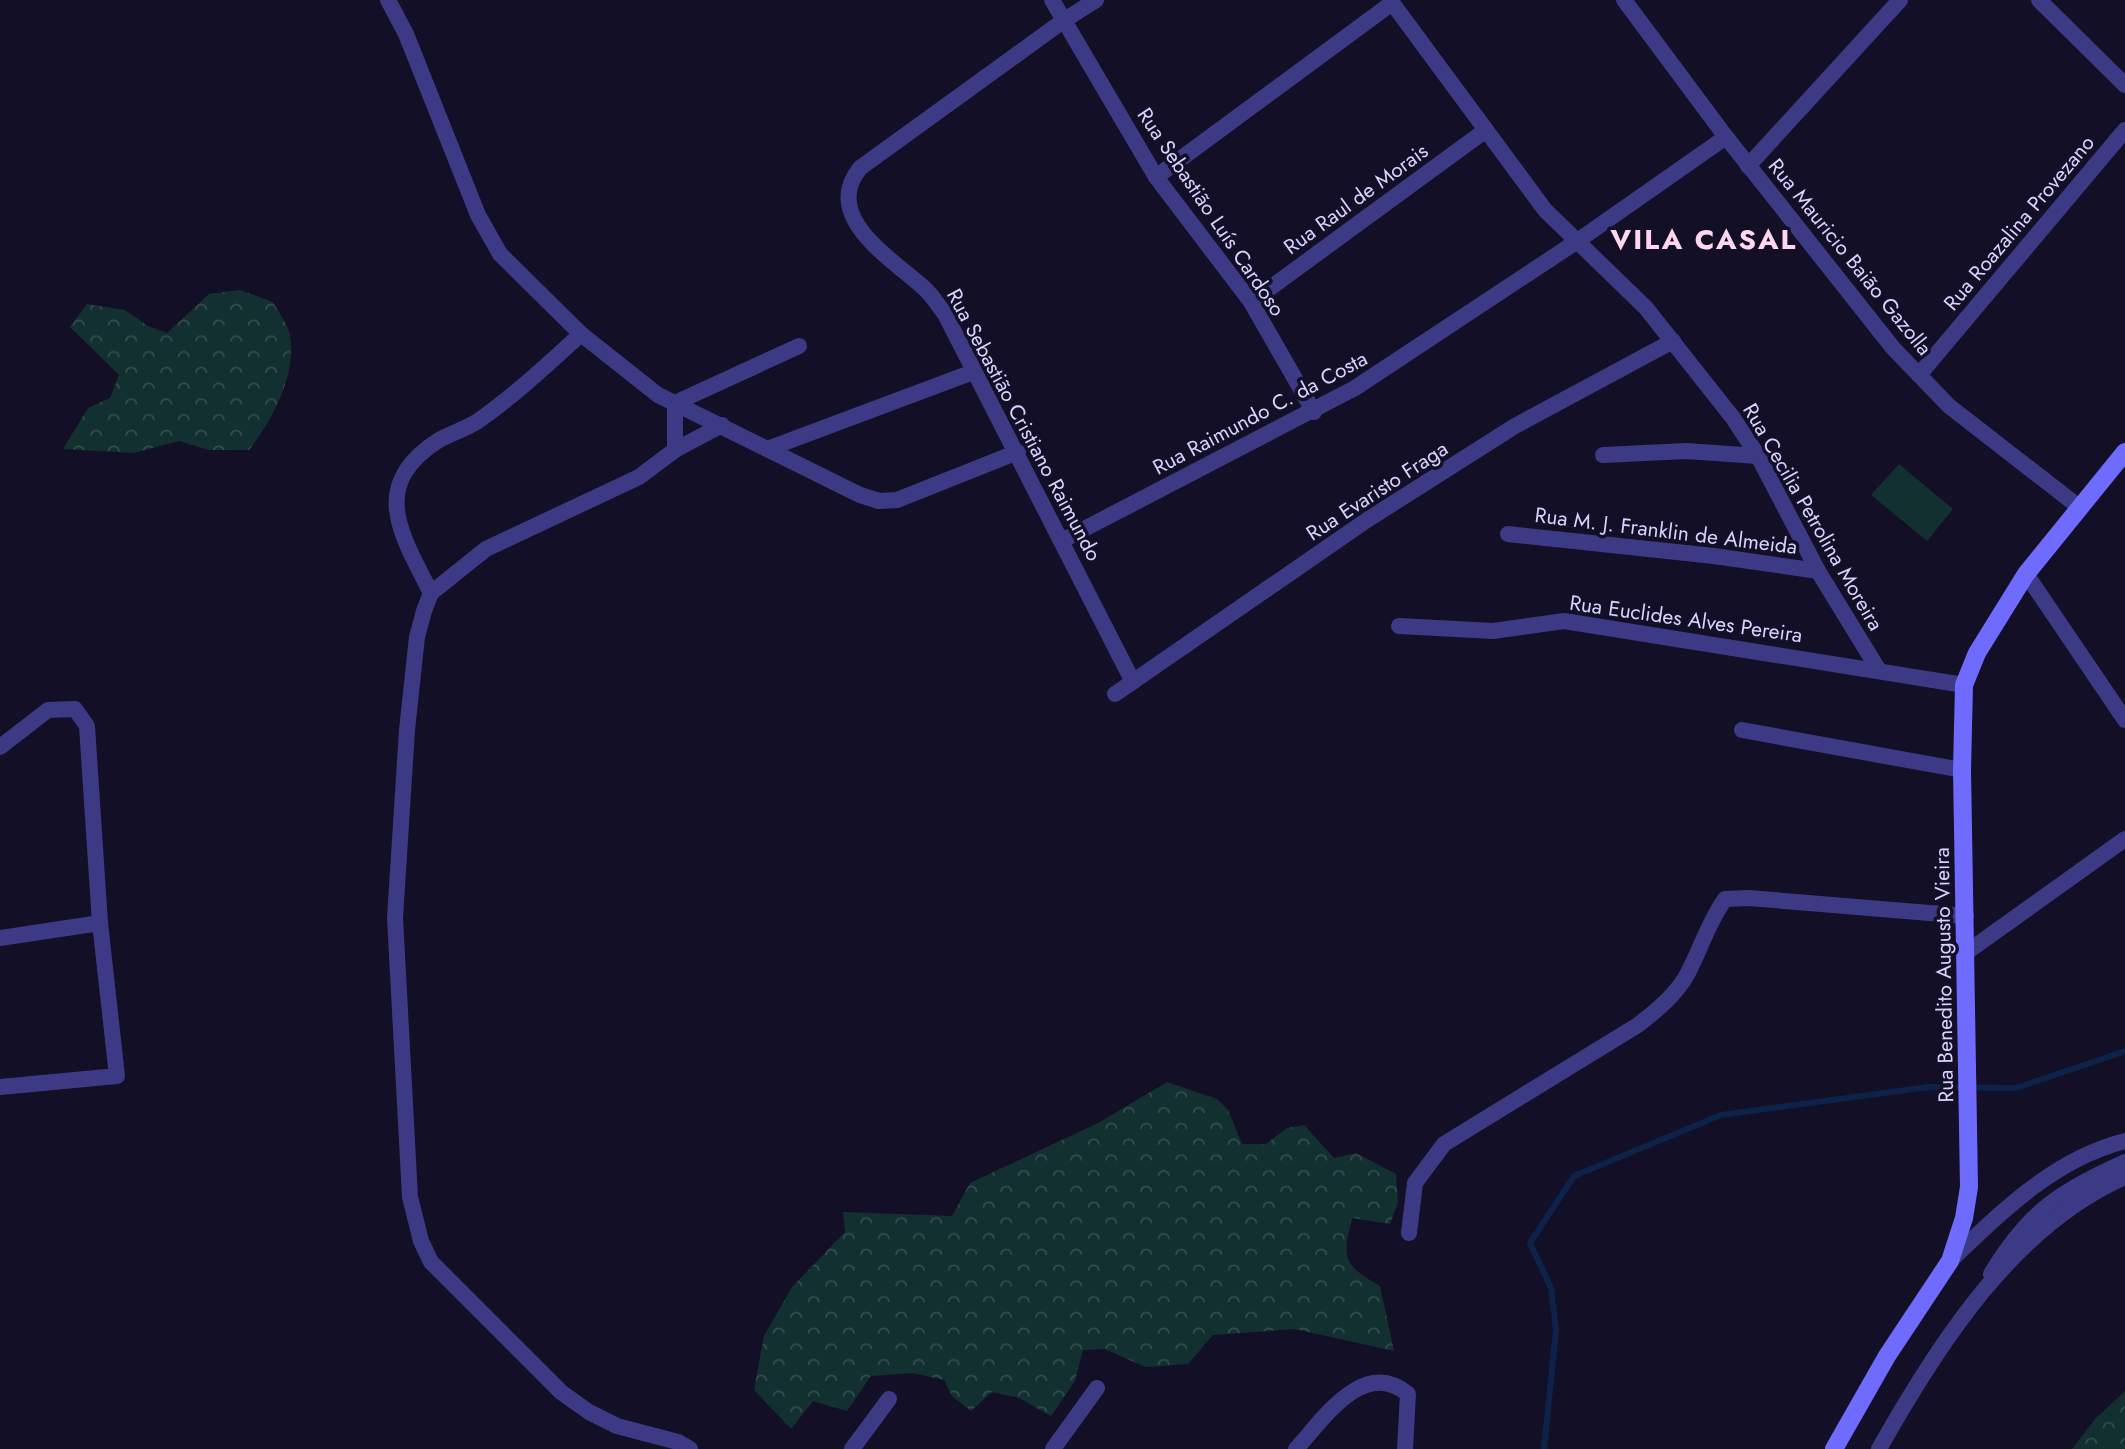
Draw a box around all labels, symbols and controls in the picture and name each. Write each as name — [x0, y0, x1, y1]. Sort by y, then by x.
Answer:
street label: Rua Sebastião Luís Cardoso — [1130, 102, 1292, 322]
street label: Rua Roazalina Provezano — [1937, 129, 2101, 317]
street label: Rua Raul de Morais — [1278, 136, 1434, 262]
street label: Rua Mauricio Baião Gazolla — [1761, 152, 1939, 362]
district label: VILA CASAL — [1610, 219, 1797, 260]
street label: Rua Sebastião Cristiano Raimundo — [939, 283, 1109, 567]
street label: Rua Raimundo C. da Costa — [1147, 344, 1373, 482]
street label: Rua Cecilia Petrolina Moreira — [1735, 398, 1891, 636]
street label: Rua Evaristo Fraga — [1300, 434, 1454, 548]
street label: Rua M. J. Franklin de Almeida — [1533, 500, 1799, 562]
street label: Rua Euclides Alves Pereira — [1568, 588, 1804, 650]
street label: Rua Benedito Augusto Vieira — [1927, 847, 1961, 1103]

